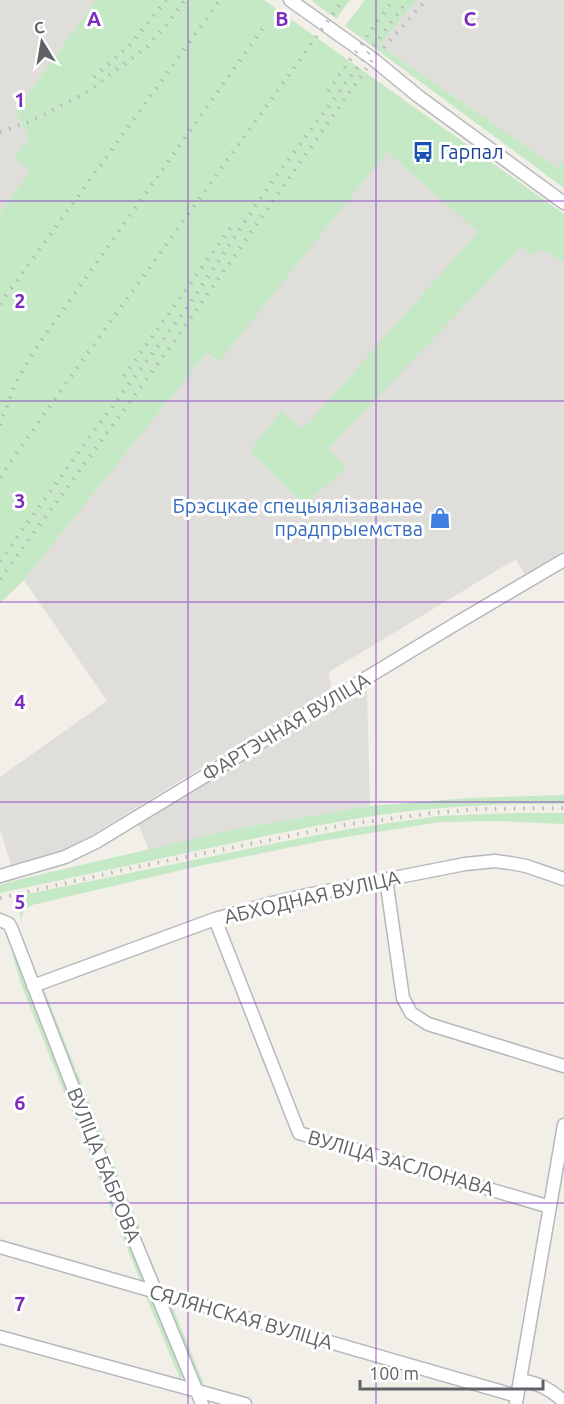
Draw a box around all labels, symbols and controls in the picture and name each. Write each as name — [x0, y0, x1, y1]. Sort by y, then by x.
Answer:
text: A — [87, 7, 101, 30]
text: B — [275, 7, 289, 30]
text: C — [464, 7, 477, 30]
north arrow — [12, 12, 72, 72]
text: С — [32, 17, 46, 37]
text: 1 — [14, 88, 26, 111]
bus stop icon: Гарпал — [411, 140, 435, 164]
place label: Гарпал — [440, 140, 504, 163]
text: 2 — [14, 289, 26, 312]
text: 3 — [14, 489, 26, 512]
place label: Брэсцкае спецыялізаванае прадпрыемства — [172, 494, 423, 540]
shop icon: Брэсцкае спецыялізаванае прадпрыемства — [428, 506, 452, 530]
street label: ФАРТЭЧНАЯ ВУЛІЦА — [198, 667, 374, 786]
text: 4 — [14, 690, 26, 713]
street label: АБХОДНАЯ ВУЛІЦА — [222, 865, 402, 928]
text: 5 — [14, 890, 26, 913]
street label: ВУЛІЦА БАБРОВА — [63, 1084, 146, 1245]
text: 6 — [14, 1091, 26, 1114]
street label: ВУЛІЦА ЗАСЛОНАВА — [306, 1125, 497, 1200]
street label: СЯЛЯНСКАЯ ВУЛІЦА — [147, 1279, 335, 1354]
text: 7 — [14, 1292, 26, 1315]
scale bar — [360, 1353, 543, 1391]
text: 100 m — [369, 1363, 419, 1383]

